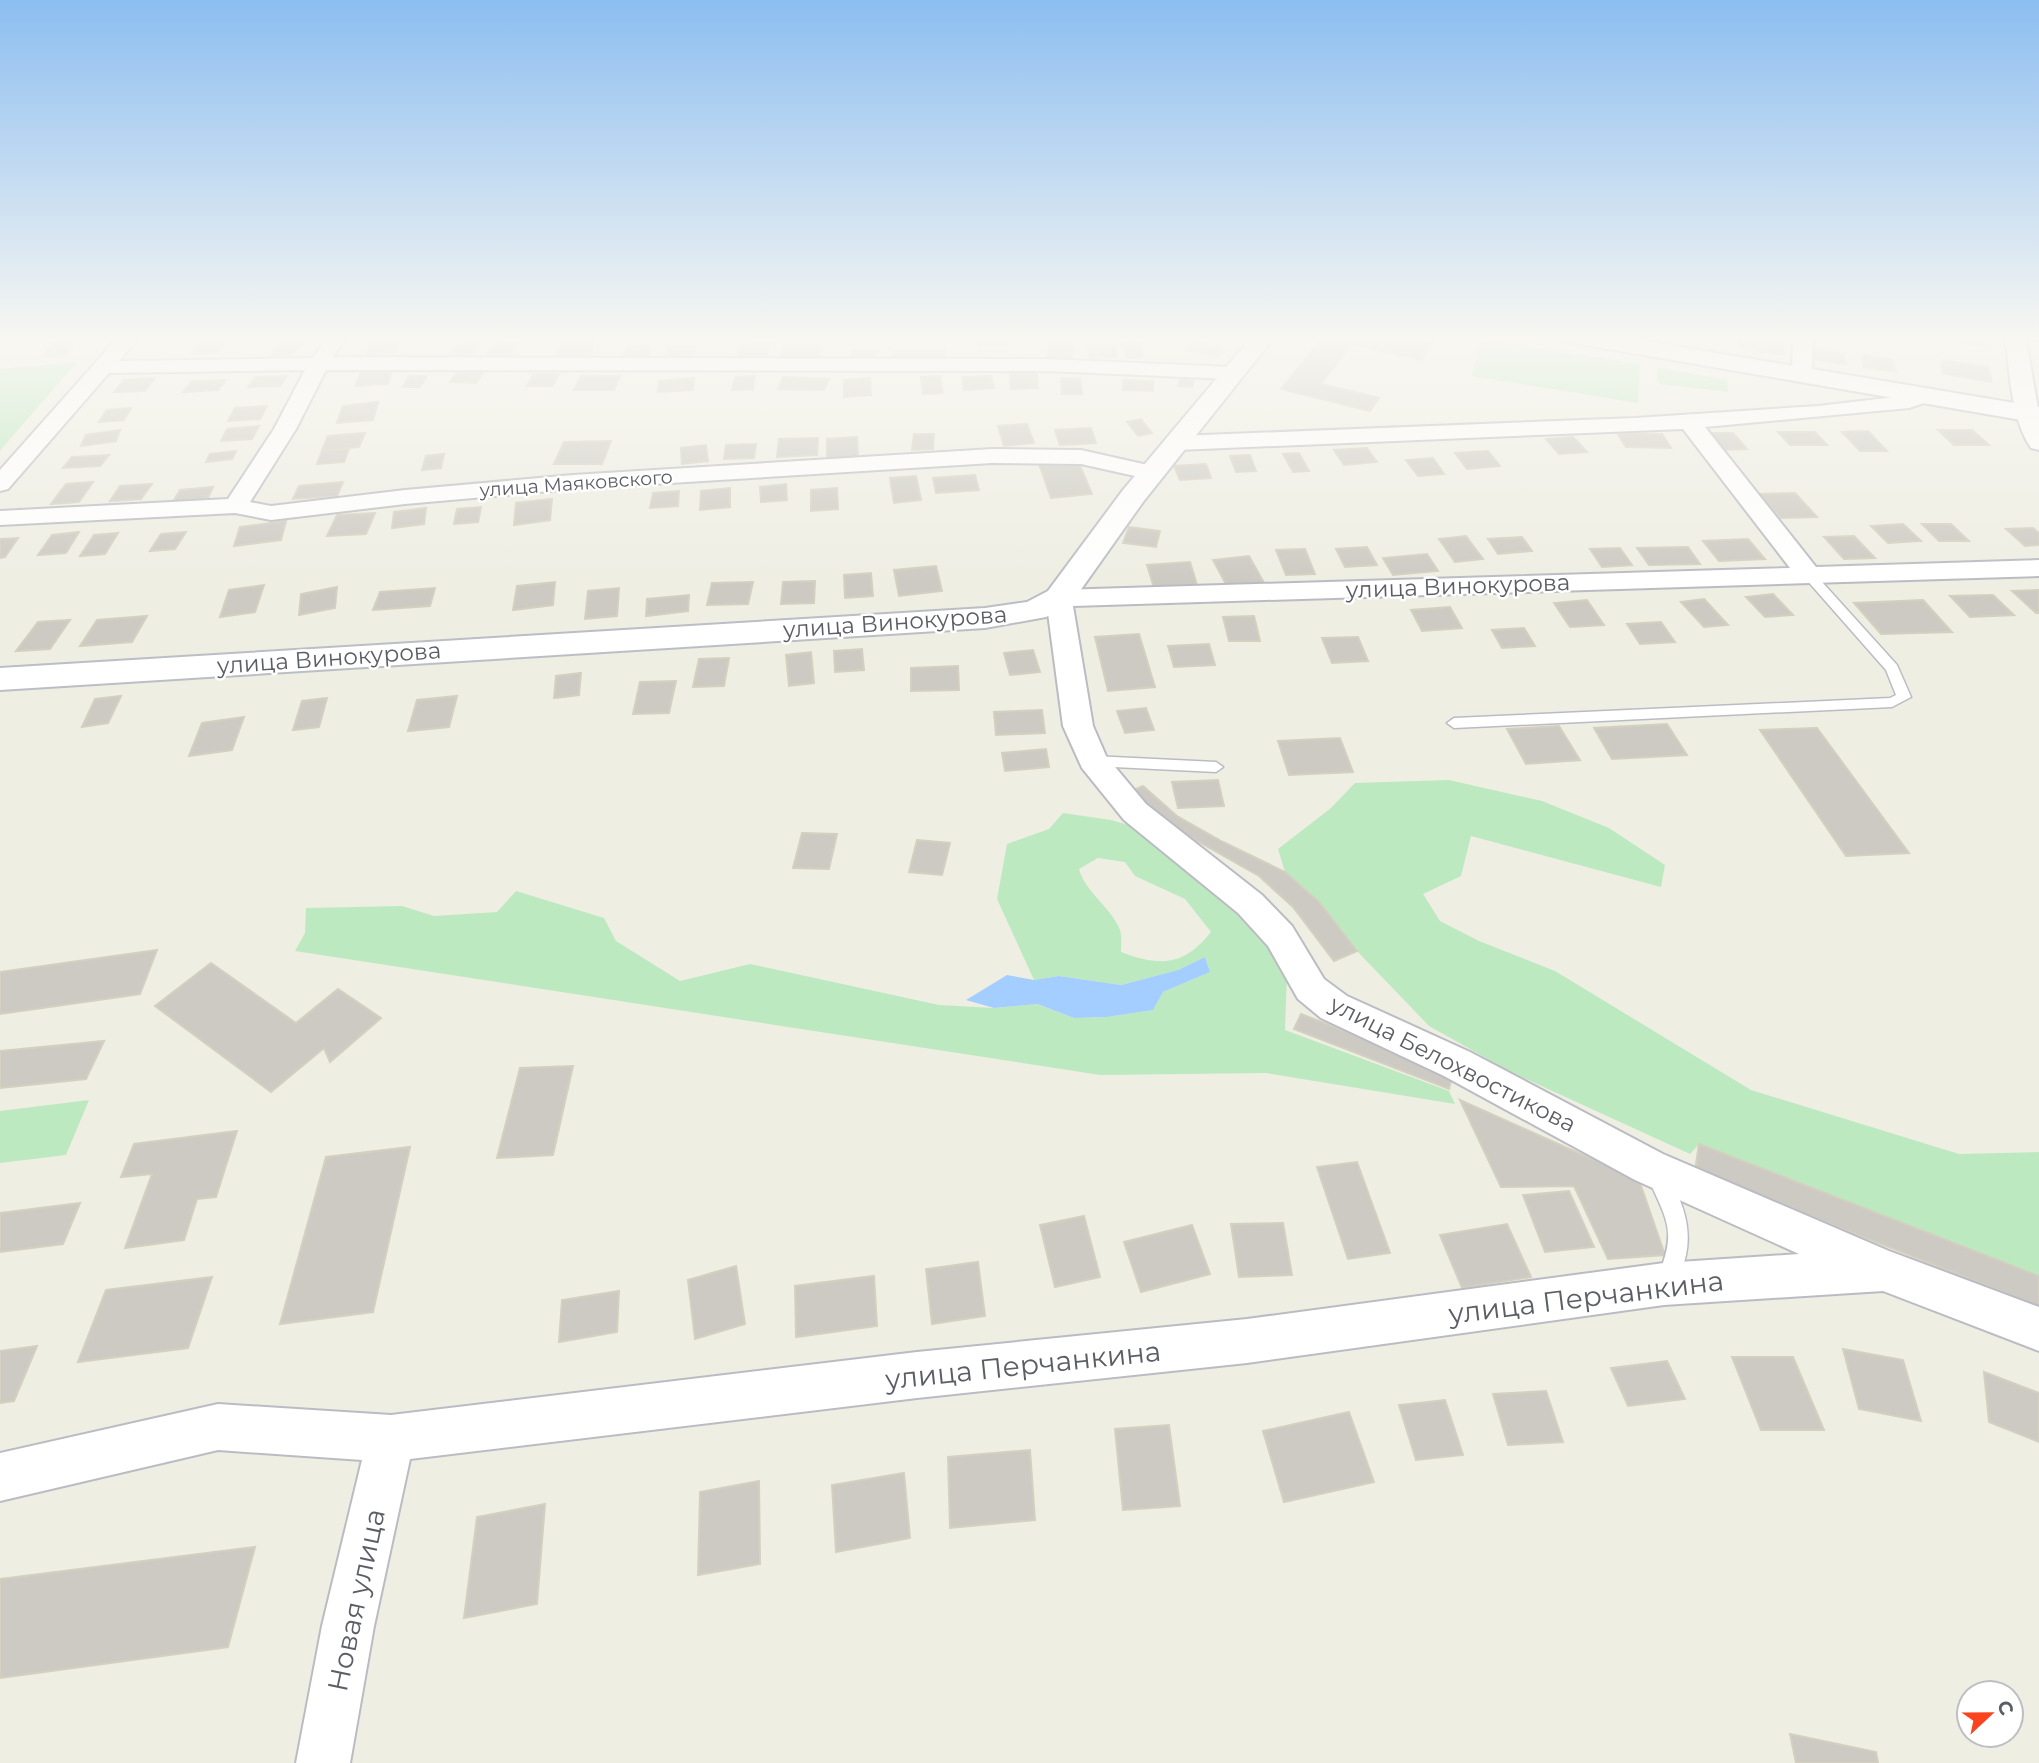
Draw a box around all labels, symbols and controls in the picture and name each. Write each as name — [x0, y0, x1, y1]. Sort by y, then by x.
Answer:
street label: улица Маяковского — [478, 465, 673, 502]
street label: улица Винокурова — [1344, 568, 1571, 604]
street label: улица Винокурова — [781, 600, 1008, 644]
street label: улица Винокурова — [215, 636, 442, 680]
street label: улица Белохвостикова — [1324, 989, 1581, 1138]
street label: улица Перчанкина — [1445, 1263, 1726, 1331]
street label: улица Перчанкина — [882, 1334, 1163, 1396]
street label: Новая улица — [320, 1506, 392, 1694]
north arrow — [1955, 1679, 2025, 1749]
text: С — [1992, 1697, 2019, 1719]

